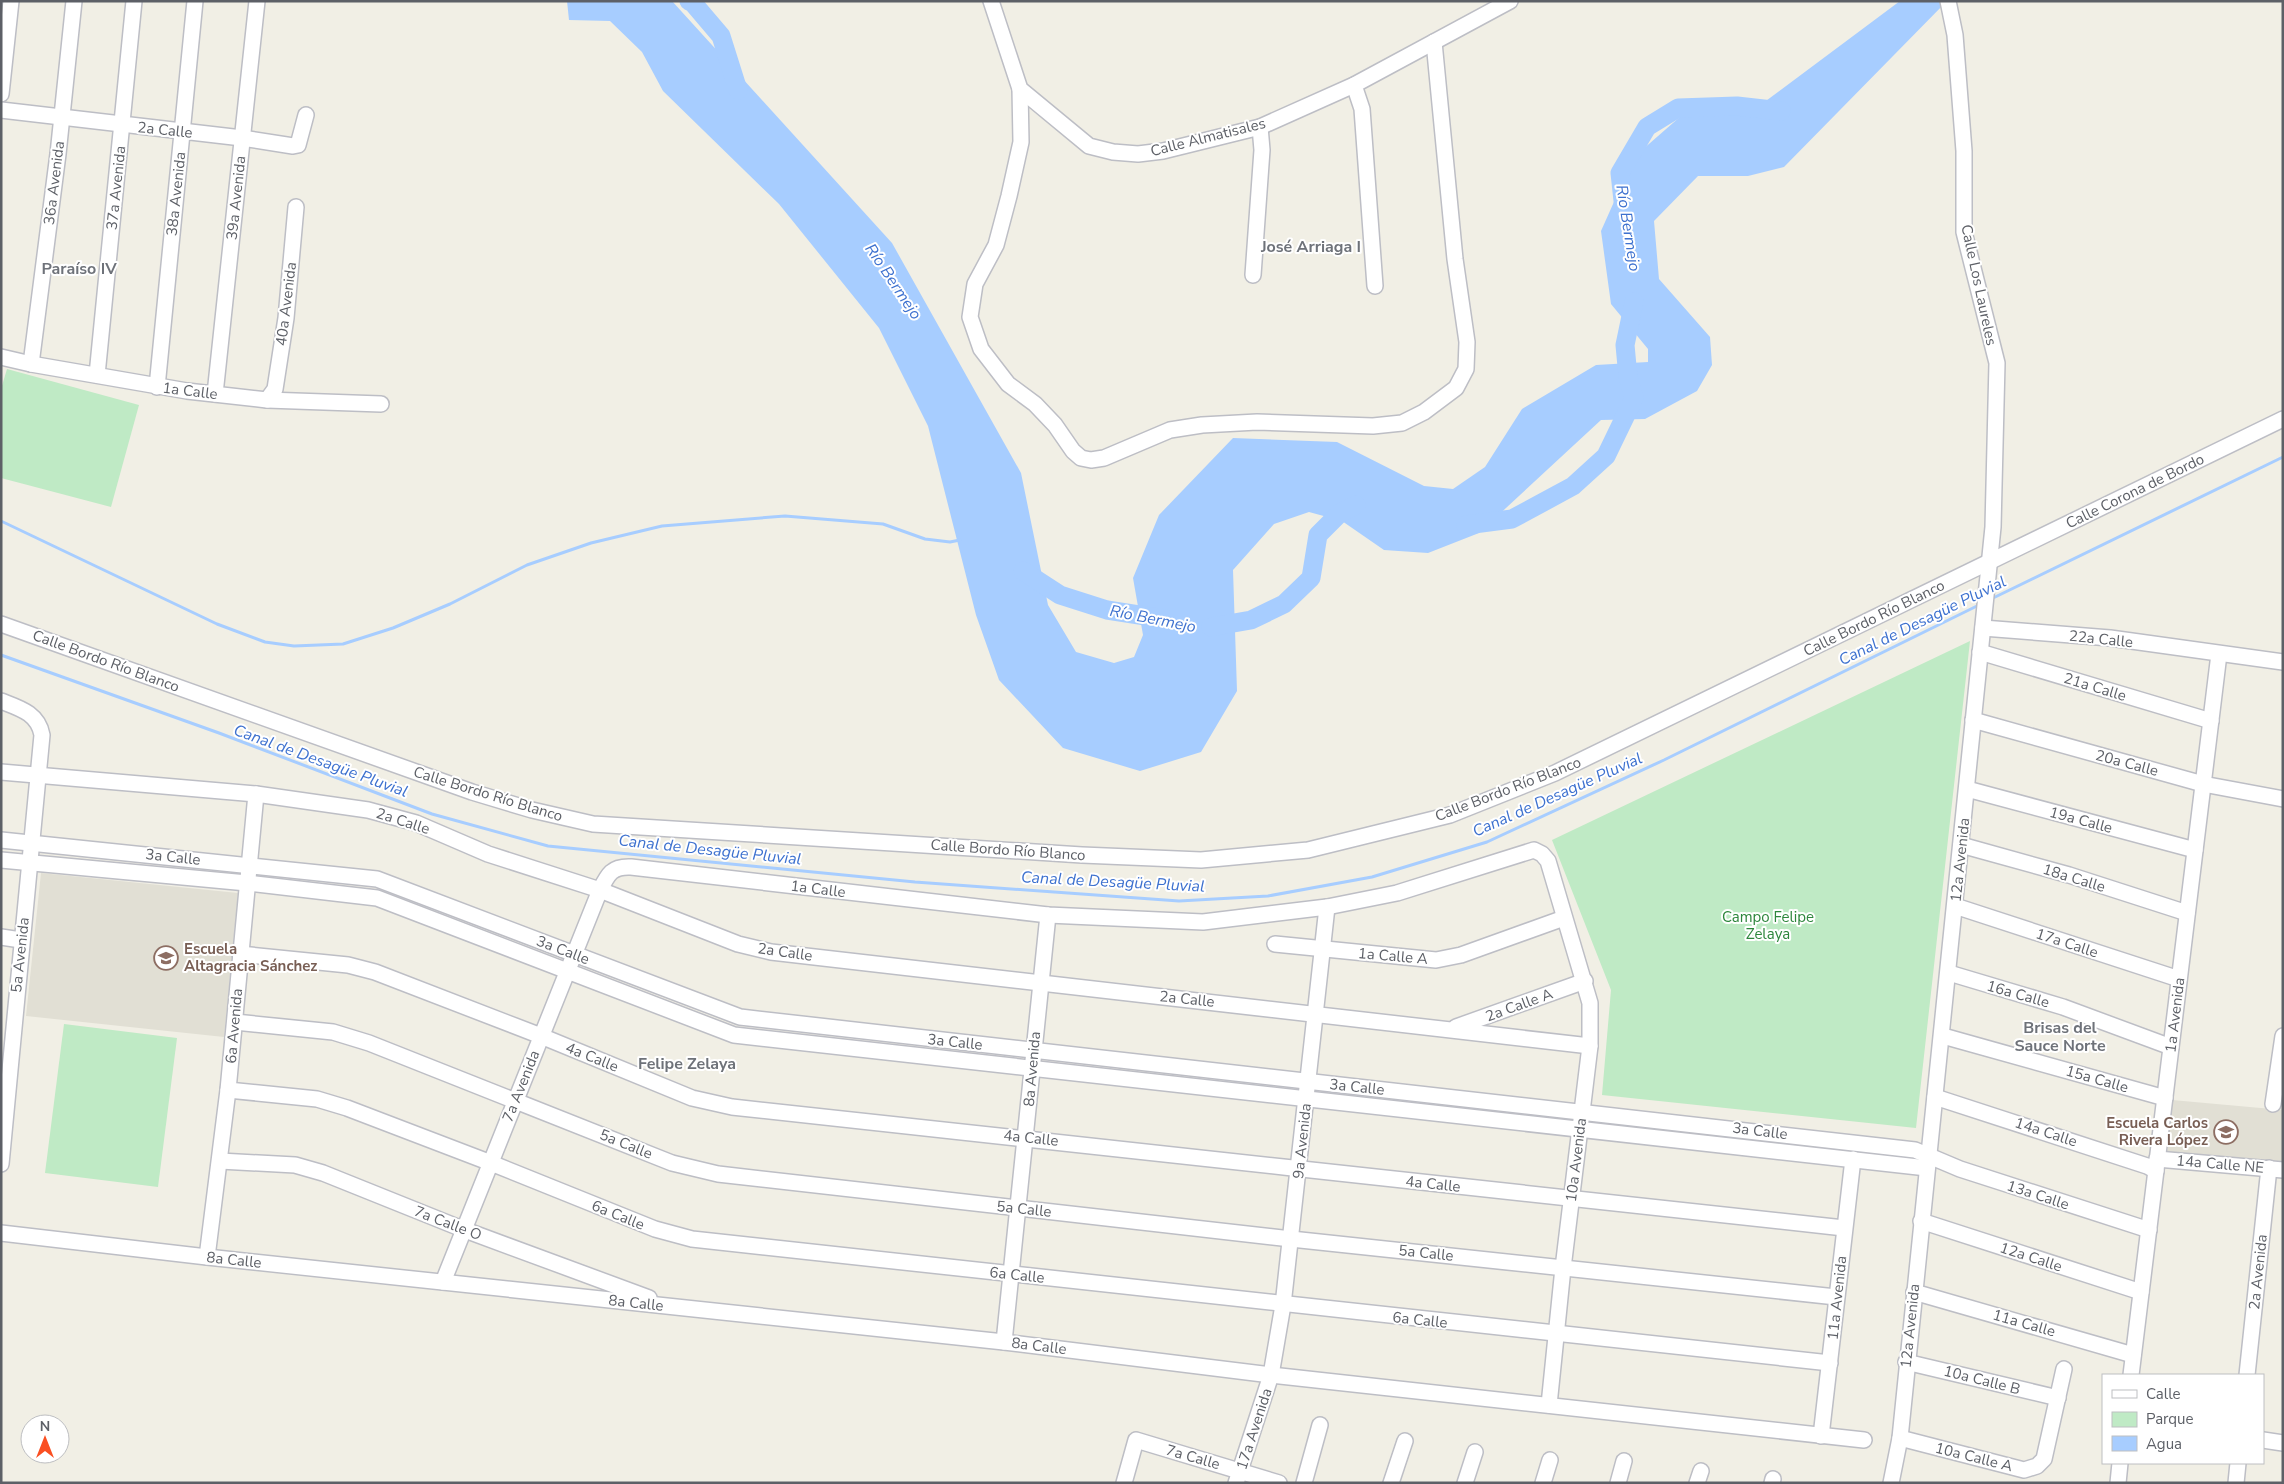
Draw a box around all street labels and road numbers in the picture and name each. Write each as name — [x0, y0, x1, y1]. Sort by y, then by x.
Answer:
street label: Calle Almatisales — [1148, 113, 1268, 161]
street label: 2a Calle — [136, 117, 194, 143]
street label: 36a Avenida — [39, 140, 69, 226]
street label: 37a Avenida — [102, 145, 130, 231]
street label: 38a Avenida — [162, 151, 190, 237]
street label: 39a Avenida — [222, 155, 250, 241]
street label: Calle Los Laureles — [1956, 223, 2002, 347]
street label: 40a Avenida — [271, 261, 301, 347]
street label: 1a Calle — [161, 378, 219, 404]
street label: Calle Corona de Bordo — [2062, 449, 2208, 533]
street label: Calle Bordo Río Blanco — [1800, 575, 1948, 661]
street label: Calle Bordo Río Blanco — [30, 625, 182, 697]
street label: 22a Calle — [2068, 626, 2134, 652]
street label: 21a Calle — [2061, 668, 2129, 706]
street label: 20a Calle — [2093, 745, 2161, 781]
street label: Calle Bordo Río Blanco — [1432, 752, 1584, 826]
street label: Calle Bordo Río Blanco — [411, 762, 565, 826]
street label: 19a Calle — [2047, 802, 2115, 838]
street label: 2a Calle — [374, 803, 432, 839]
street label: 12a Avenida — [1946, 817, 1974, 903]
street label: Calle Bordo Río Blanco — [930, 835, 1086, 865]
street label: 3a Calle — [144, 844, 202, 870]
street label: 18a Calle — [2040, 859, 2108, 897]
street label: 1a Calle — [789, 876, 847, 902]
street label: 5a Avenida — [6, 916, 34, 994]
street label: 17a Calle — [2033, 924, 2101, 962]
street label: 3a Calle — [534, 931, 592, 969]
street label: 2a Calle — [756, 938, 814, 966]
street label: 1a Calle A — [1357, 943, 1429, 969]
street label: 16a Calle — [1984, 976, 2052, 1012]
street label: 1a Avenida — [2160, 976, 2190, 1054]
street label: 2a Calle A — [1483, 984, 1555, 1026]
street label: 2a Calle — [1158, 986, 1216, 1012]
street label: 6a Avenida — [221, 987, 247, 1065]
street label: 3a Calle — [926, 1029, 984, 1055]
street label: 8a Avenida — [1019, 1030, 1045, 1108]
street label: 4a Calle — [563, 1037, 621, 1077]
street label: 7a Avenida — [498, 1047, 544, 1125]
street label: 15a Calle — [2063, 1061, 2131, 1097]
street label: 3a Calle — [1328, 1074, 1386, 1100]
street label: 9a Avenida — [1288, 1102, 1316, 1180]
street label: 14a Calle — [2012, 1113, 2080, 1151]
street label: 10a Avenida — [1561, 1117, 1591, 1203]
street label: 3a Calle — [1731, 1118, 1789, 1144]
street label: 5a Calle — [597, 1124, 655, 1164]
street label: 4a Calle — [1002, 1125, 1060, 1151]
street label: 14a Calle NE — [2175, 1150, 2265, 1178]
street label: 4a Calle — [1404, 1171, 1462, 1197]
street label: 13a Calle — [2004, 1176, 2072, 1214]
street label: 6a Calle — [589, 1195, 647, 1235]
street label: 5a Calle — [995, 1196, 1053, 1222]
street label: 7a Calle O — [411, 1201, 485, 1245]
street label: 2a Avenida — [2244, 1233, 2272, 1311]
street label: 12a Calle — [1997, 1238, 2065, 1276]
street label: 5a Calle — [1397, 1240, 1455, 1266]
street label: 8a Calle — [205, 1247, 263, 1273]
street label: 11a Avenida — [1823, 1255, 1851, 1341]
street label: 6a Calle — [988, 1262, 1046, 1288]
street label: 12a Avenida — [1896, 1283, 1924, 1369]
street label: 8a Calle — [607, 1290, 665, 1316]
street label: 11a Calle — [1990, 1305, 2058, 1341]
street label: 6a Calle — [1391, 1307, 1449, 1333]
street label: 8a Calle — [1010, 1333, 1068, 1359]
street label: 10a Calle B — [1942, 1361, 2022, 1399]
street label: 17a Avenida — [1231, 1386, 1277, 1472]
street label: 10a Calle A — [1933, 1438, 2015, 1476]
street label: 7a Calle — [1164, 1440, 1222, 1474]

